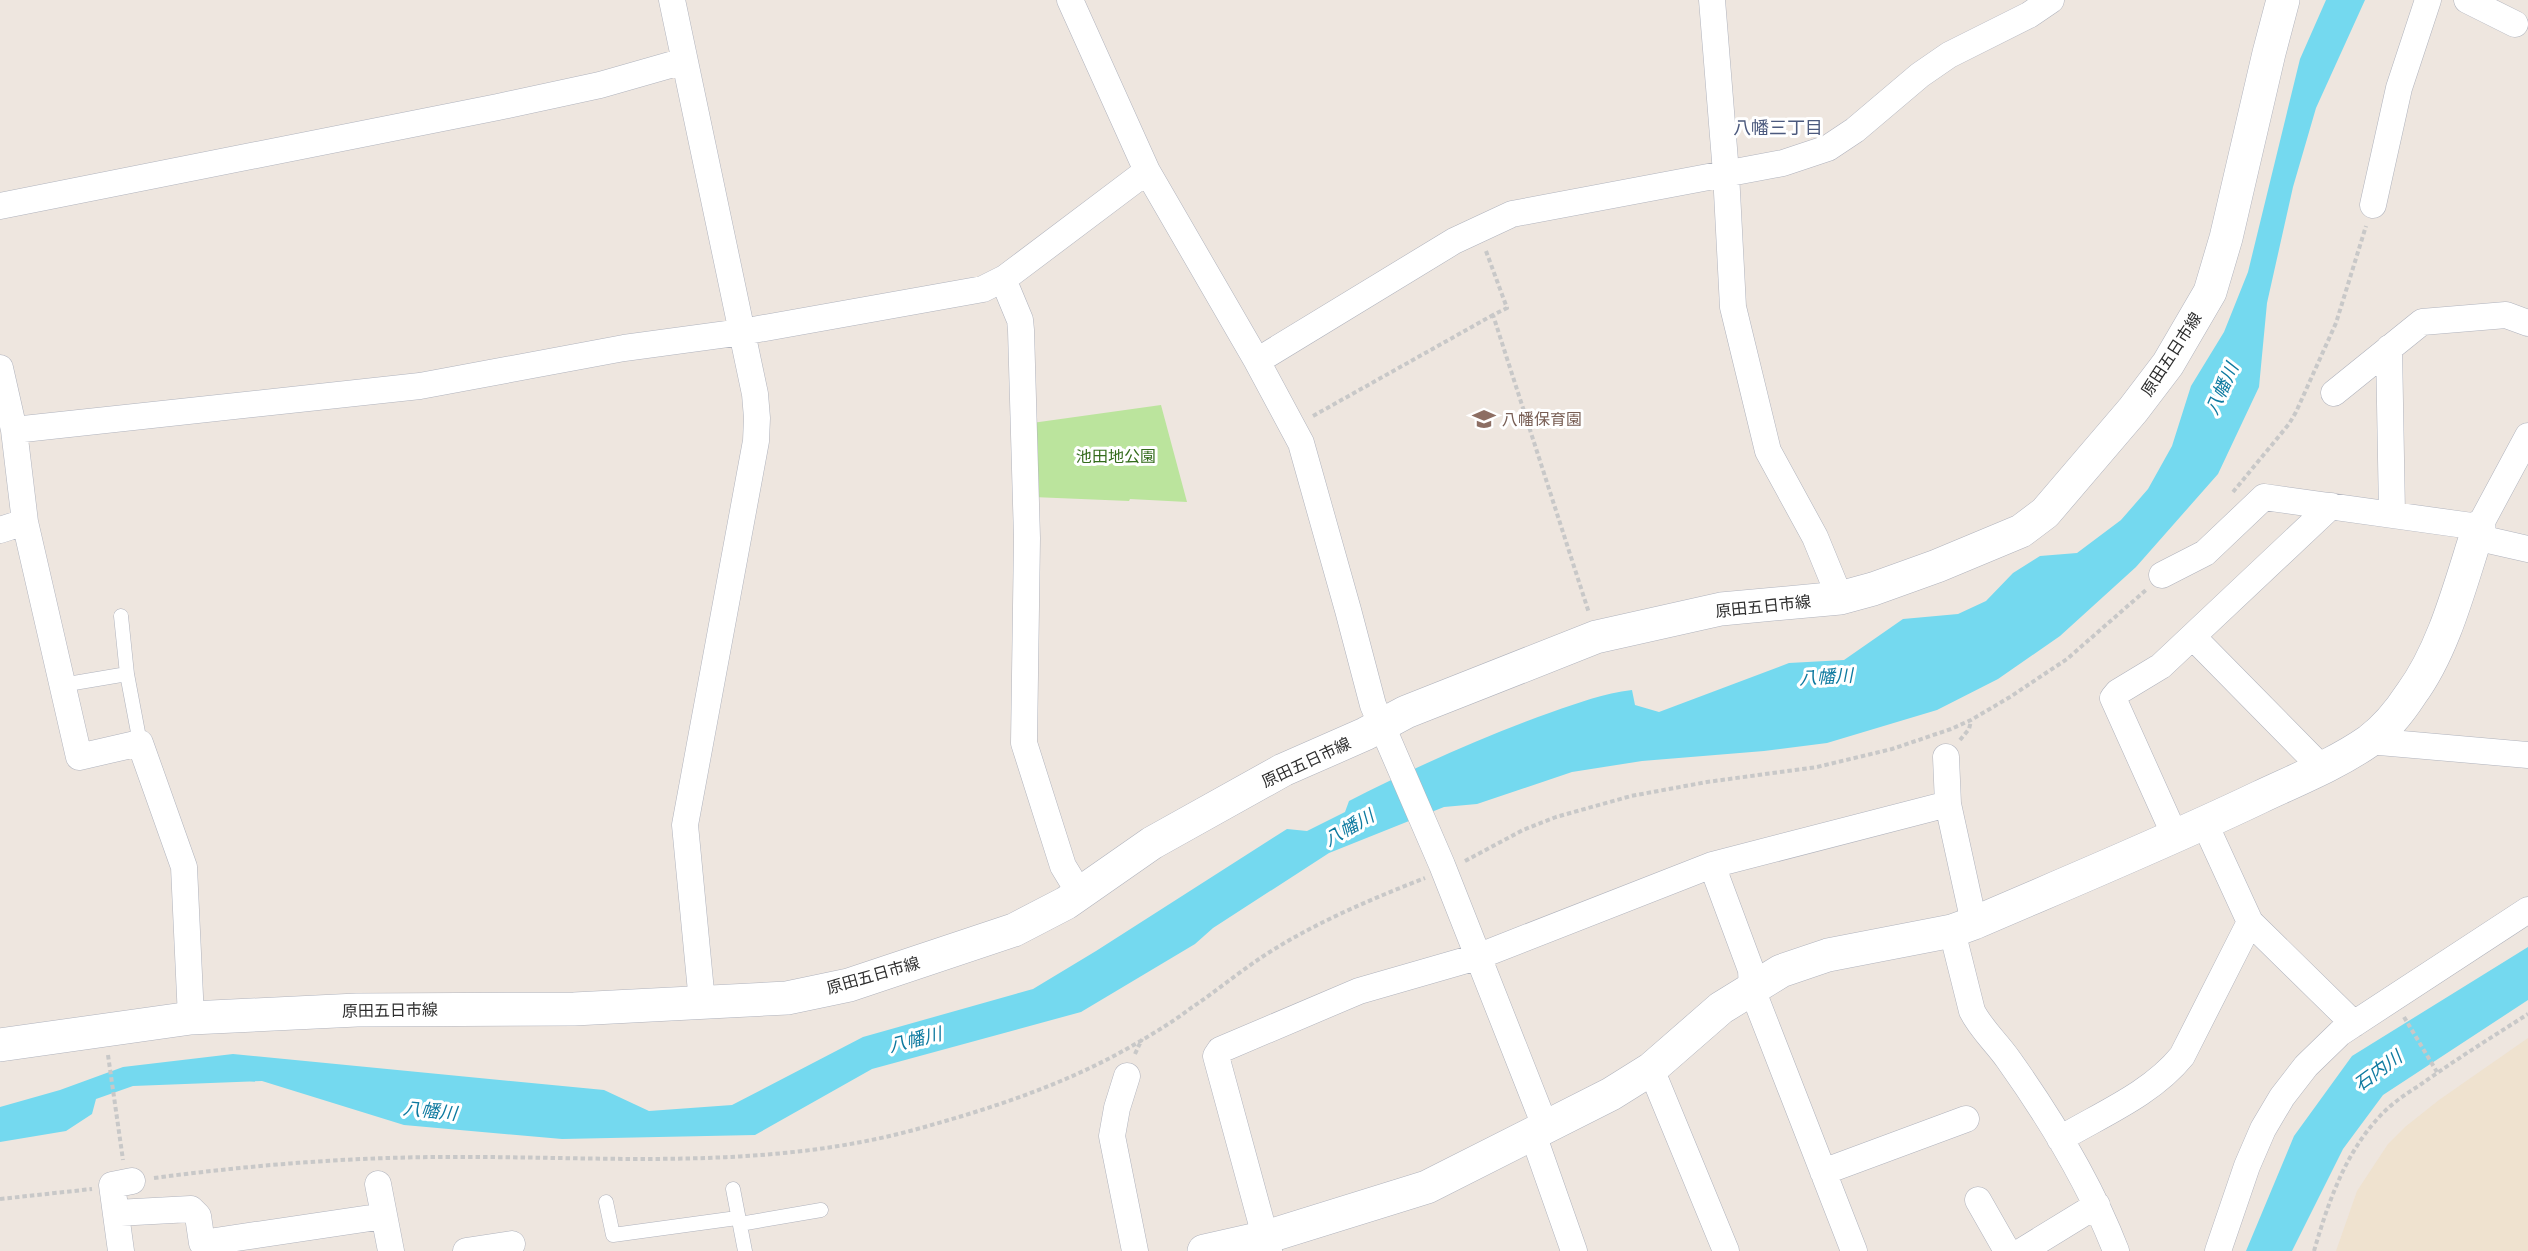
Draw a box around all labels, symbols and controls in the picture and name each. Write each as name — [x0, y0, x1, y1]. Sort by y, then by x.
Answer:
district label: 八幡三丁目 — [1733, 115, 1823, 139]
street label: 原田五日市線 — [2136, 308, 2206, 400]
water label: 八幡川 — [2199, 357, 2244, 418]
school or university icon: 八幡保育園 — [1471, 406, 1497, 432]
place label: 八幡保育園 — [1502, 408, 1582, 430]
park label: 池田地公園 — [1076, 445, 1156, 467]
street label: 原田五日市線 — [1714, 590, 1812, 622]
water label: 八幡川 — [1798, 663, 1856, 689]
street label: 原田五日市線 — [1258, 732, 1354, 792]
water label: 八幡川 — [1319, 802, 1380, 851]
street label: 原田五日市線 — [824, 951, 922, 999]
street label: 原田五日市線 — [342, 998, 438, 1022]
water label: 八幡川 — [886, 1020, 946, 1057]
water label: 石内川 — [2349, 1043, 2408, 1096]
water label: 八幡川 — [402, 1095, 460, 1125]

